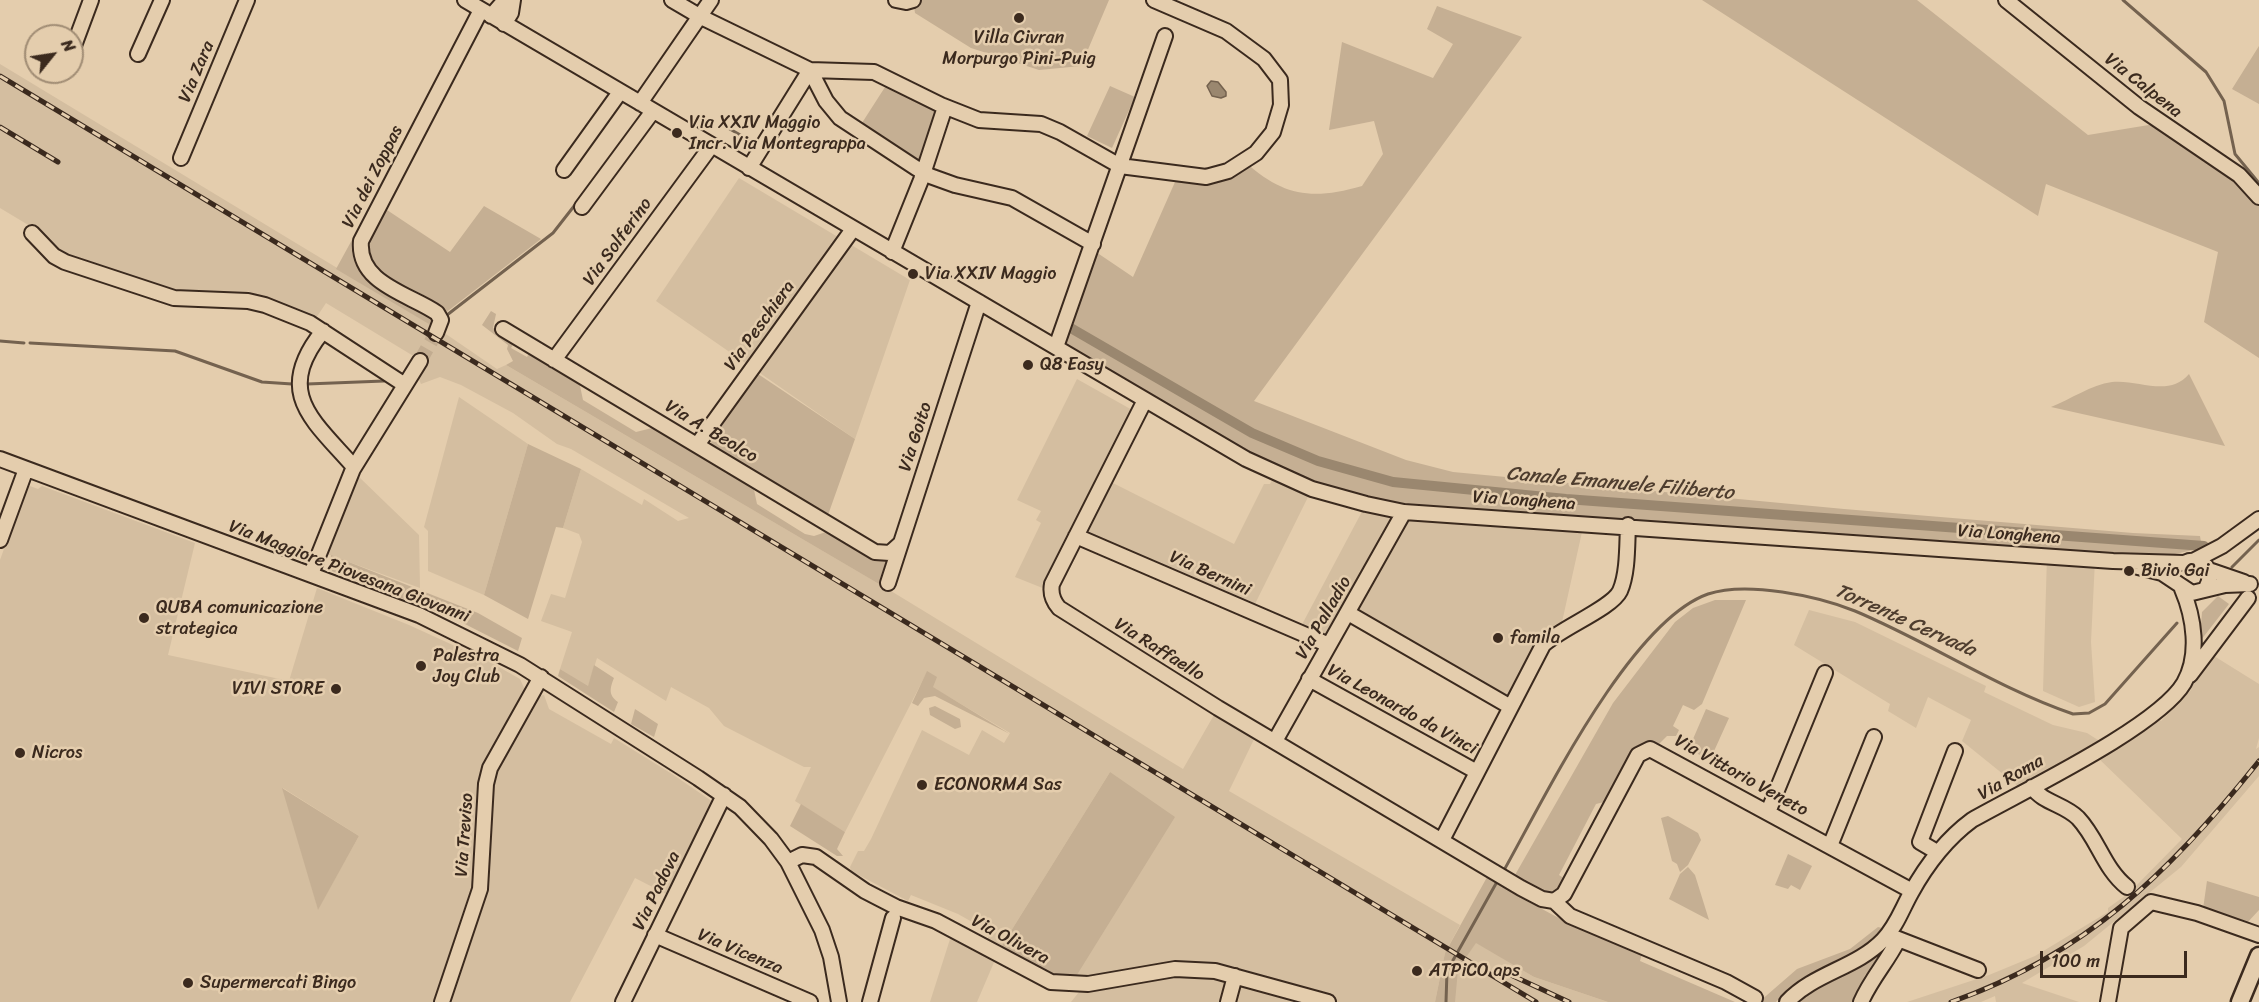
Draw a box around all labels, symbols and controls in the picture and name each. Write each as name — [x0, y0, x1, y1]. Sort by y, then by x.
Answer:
marker: Villa Civran Morpurgo Pini-Puig — [1012, 11, 1026, 25]
north arrow — [24, 24, 84, 84]
place label: Villa Civran Morpurgo Pini-Puig — [942, 27, 1096, 70]
text: N — [53, 34, 84, 58]
street label: Via Zara — [174, 38, 220, 106]
street label: Via Calpena — [2100, 49, 2186, 123]
place label: Via XXIV Maggio Incr. Via Montegrappa — [689, 112, 866, 154]
street label: Via dei Zoppas — [338, 122, 408, 232]
marker: Via XXIV Maggio Incr. Via Montegrappa — [670, 126, 684, 140]
street label: Via Solferino — [579, 194, 657, 290]
place label: Via XXIV Maggio — [925, 263, 1056, 285]
marker: Via XXIV Maggio — [906, 267, 920, 281]
street label: Via Peschiera — [720, 277, 800, 375]
place label: Q8 Easy — [1040, 354, 1104, 376]
marker: Q8 Easy — [1021, 358, 1035, 372]
street label: Via A. Beolco — [661, 396, 761, 468]
street label: Via Goito — [895, 400, 937, 474]
water label: Canale Emanuele Filiberto — [1506, 462, 1734, 506]
street label: Via Longhena — [1472, 487, 1576, 515]
street label: Via Maggiore Piovesana Giovanni — [225, 516, 473, 628]
street label: Via Longhena — [1957, 521, 2061, 549]
street label: Via Bernini — [1166, 546, 1254, 602]
place label: Bivio Gai — [2141, 560, 2209, 582]
marker: Bivio Gai — [2122, 564, 2136, 578]
street label: Via Palladio — [1292, 573, 1356, 663]
water label: Torrente Cervada — [1831, 579, 1979, 663]
place label: QUBA comunicazione strategica — [156, 597, 323, 640]
marker: QUBA comunicazione strategica — [137, 611, 151, 625]
street label: Via Raffaello — [1110, 614, 1208, 686]
place label: famila — [1510, 627, 1560, 649]
marker: famila — [1491, 631, 1505, 645]
place label: Palestra Joy Club — [433, 645, 500, 688]
marker: Palestra Joy Club — [414, 659, 428, 673]
street label: Via Leonardo da Vinci — [1323, 660, 1481, 760]
place label: VIVI STORE — [232, 678, 324, 700]
marker: VIVI STORE — [329, 682, 343, 696]
street label: Via Vittorio Veneto — [1670, 730, 1812, 822]
place label: Nicros — [32, 742, 82, 764]
marker: Nicros — [13, 746, 27, 760]
street label: Via Roma — [1974, 751, 2048, 805]
place label: ECONORMA Sas — [934, 774, 1062, 796]
marker: ECONORMA Sas — [915, 778, 929, 792]
street label: Via Treviso — [451, 792, 479, 878]
street label: Via Padova — [629, 848, 685, 934]
street label: Via Olivera — [967, 910, 1053, 970]
street label: Via Vicenza — [694, 924, 786, 980]
scale bar — [2043, 939, 2190, 977]
text: 100 m — [2051, 945, 2100, 977]
place label: ATPiCO aps — [1429, 960, 1520, 982]
marker: ATPiCO aps — [1410, 964, 1424, 978]
place label: Supermercati Bingo — [200, 972, 356, 994]
marker: Supermercati Bingo — [181, 976, 195, 990]

